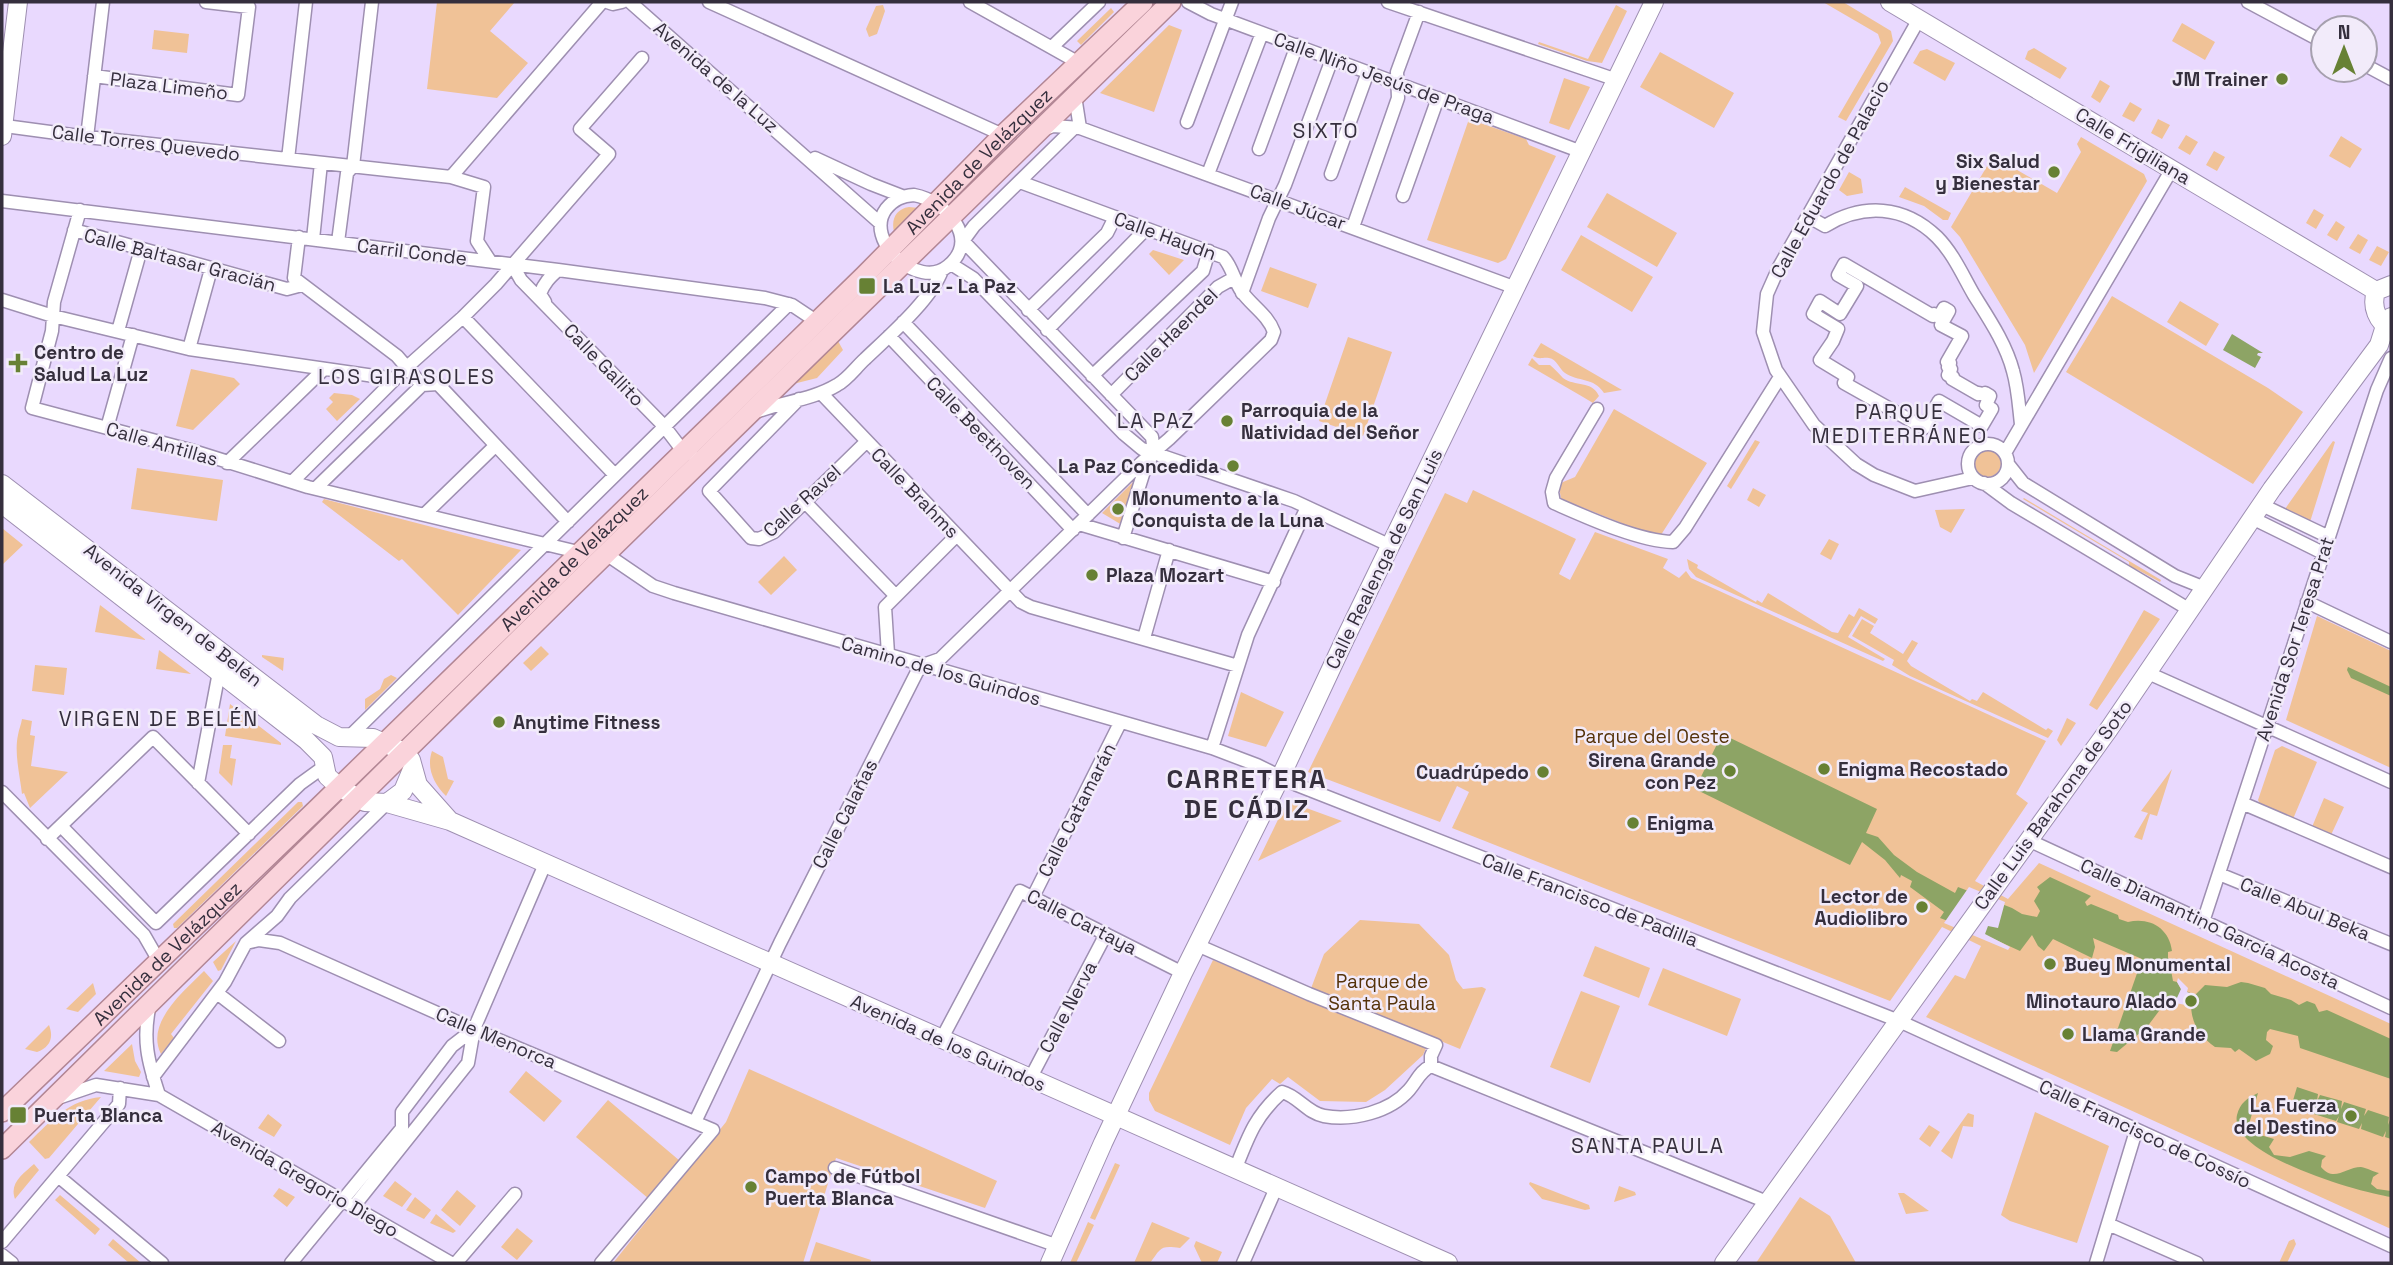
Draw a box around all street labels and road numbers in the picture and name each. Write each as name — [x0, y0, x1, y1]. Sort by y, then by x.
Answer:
street label: Avenida de la Luz — [648, 16, 784, 138]
street label: Calle Niño Jesús de Praga — [1270, 26, 1498, 130]
street label: Plaza Limeño — [109, 66, 229, 106]
street label: Calle Eduardo de Palacio — [1765, 75, 1895, 283]
street label: Avenida de Velázquez — [900, 83, 1057, 240]
street label: Calle Frigiliana — [2071, 102, 2195, 190]
street label: Calle Torres Quevedo — [50, 119, 242, 167]
street label: Calle Júcar — [1247, 178, 1349, 236]
street label: Calle Haydn — [1110, 206, 1220, 266]
street label: Calle Baltasar Gracián — [81, 222, 279, 298]
street label: Carril Conde — [356, 233, 468, 271]
street label: Calle Haendel — [1119, 283, 1223, 387]
street label: Calle Gallito — [558, 318, 650, 412]
street label: Calle Beethoven — [921, 371, 1041, 495]
street label: Calle Antillas — [103, 416, 221, 472]
street label: Calle Brahms — [865, 442, 965, 544]
street label: Calle Realenga de San Luis — [1320, 445, 1448, 673]
street label: Calle Ravel — [758, 459, 846, 543]
street label: Avenida de Velázquez — [495, 481, 653, 636]
street label: Avenida Sor Teresa Prat — [2250, 534, 2340, 744]
street label: Avenida Virgen de Belén — [79, 537, 267, 693]
street label: Camino de los Guindos — [838, 631, 1044, 711]
street label: Calle Luis Barahona de Soto — [1968, 695, 2138, 915]
street label: Calle Catamarán — [1032, 739, 1122, 881]
street label: Calle Calañas — [807, 755, 883, 873]
street label: Calle Francisco de Padilla — [1478, 847, 1702, 953]
street label: Calle Diamantino García Acosta — [2076, 853, 2344, 995]
street label: Calle Abul Beka — [2236, 871, 2374, 947]
street label: Avenida de Velázquez — [87, 876, 247, 1031]
street label: Calle Cartaya — [1023, 883, 1142, 961]
street label: Calle Nerva — [1033, 957, 1103, 1057]
street label: Avenida de los Guindos — [846, 989, 1050, 1097]
street label: Calle Menorca — [432, 1001, 560, 1075]
street label: Calle Francisco de Cossío — [2035, 1074, 2255, 1194]
street label: Avenida Gregorio Diego — [207, 1115, 403, 1243]

